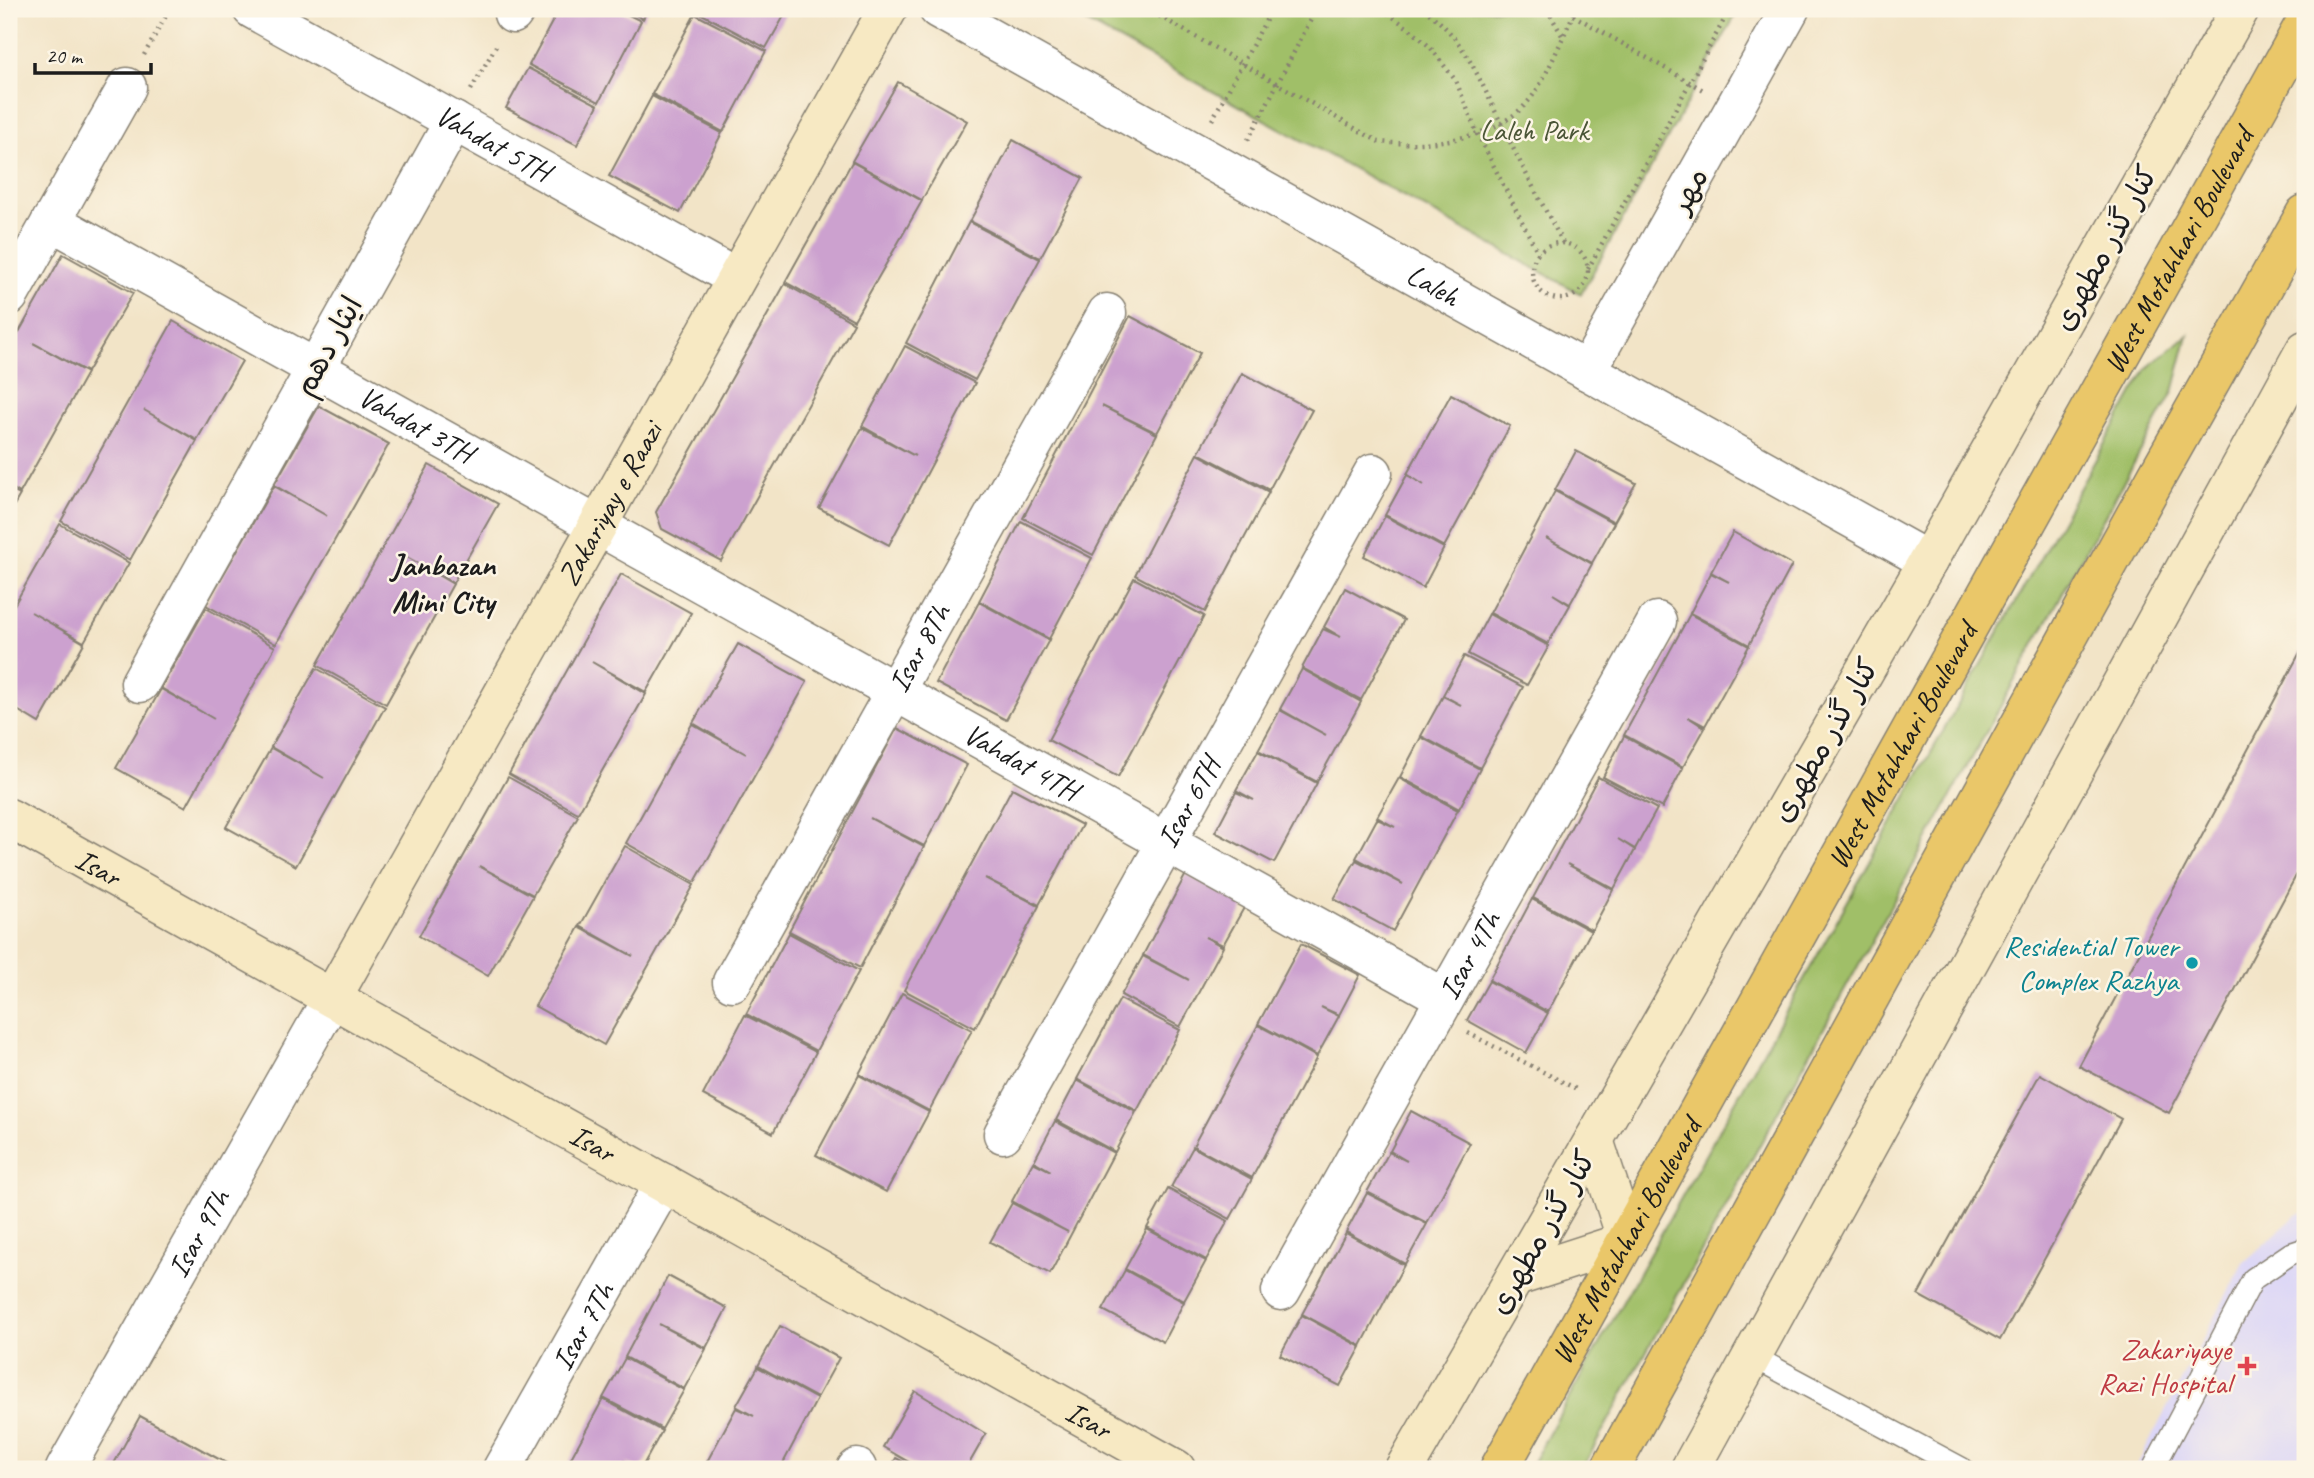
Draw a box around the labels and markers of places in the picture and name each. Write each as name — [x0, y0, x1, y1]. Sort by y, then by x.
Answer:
place label: Residential Tower Complex Razhya — [2004, 927, 2181, 999]
marker: Residential Tower Complex Razhya — [2184, 955, 2200, 971]
place label: Zakariyaye Razi Hospital — [2098, 1330, 2236, 1402]
marker: Zakariyaye Razi Hospital — [2237, 1356, 2257, 1376]

